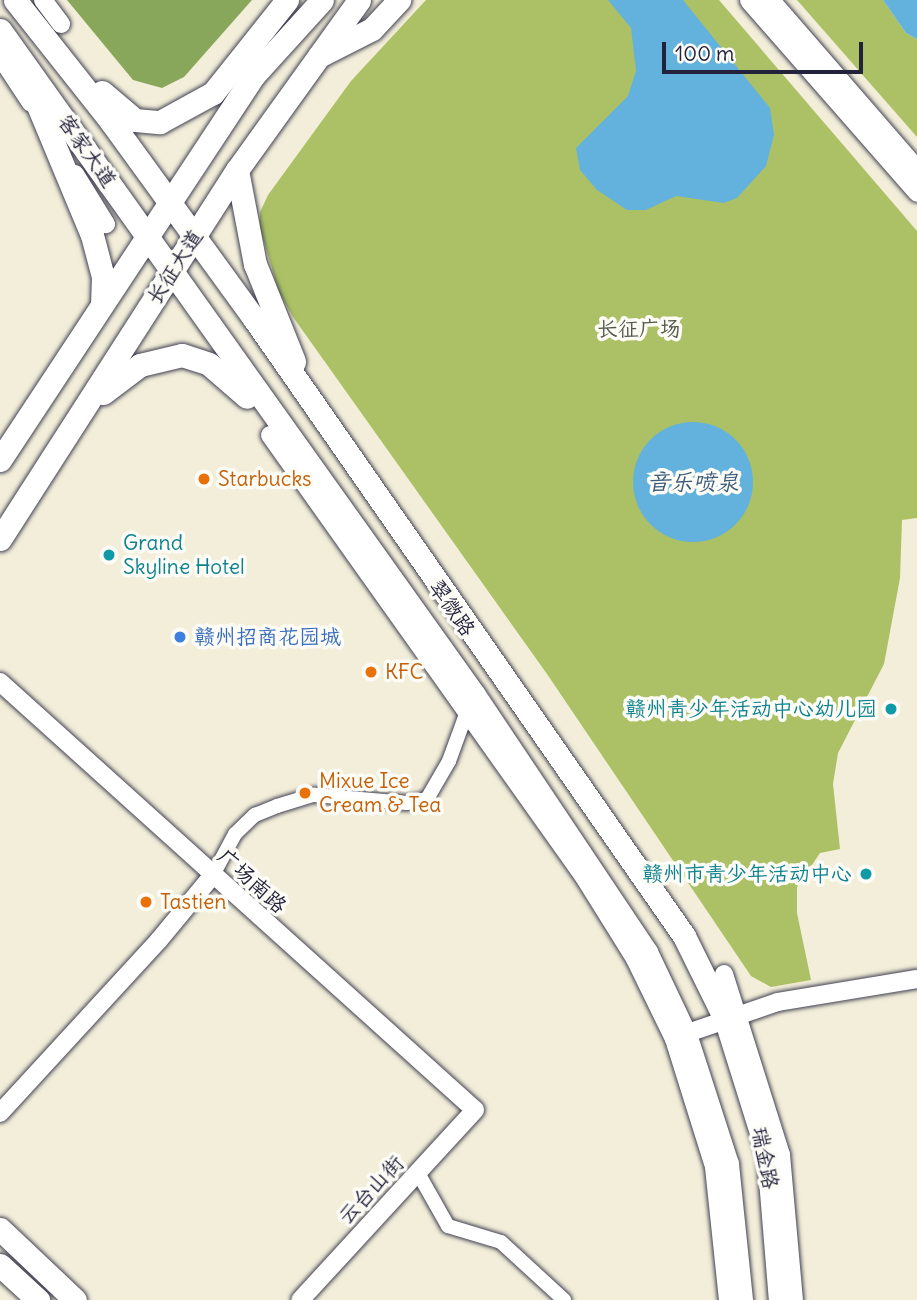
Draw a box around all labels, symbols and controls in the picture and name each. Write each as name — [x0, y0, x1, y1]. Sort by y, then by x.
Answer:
scale bar — [665, 28, 866, 72]
text: 100 m — [675, 40, 734, 67]
street label: 客家大道 — [53, 109, 121, 193]
street label: 长征大道 — [142, 225, 208, 309]
park label: 长征广场 — [597, 316, 681, 342]
place label: Starbucks — [218, 466, 312, 492]
water label: 音乐喷泉 — [647, 468, 739, 496]
marker: Starbucks — [196, 471, 212, 487]
place label: Grand Skyline Hotel — [123, 530, 245, 580]
marker: Grand Skyline Hotel — [101, 547, 117, 563]
street label: 翠微路 — [424, 575, 480, 641]
place label: 赣州招商花园城 — [194, 624, 341, 650]
marker: 赣州招商花园城 — [172, 629, 188, 645]
place label: KFC — [385, 659, 423, 685]
marker: KFC — [363, 664, 379, 680]
place label: 赣州青少年活动中心幼儿园 — [625, 696, 877, 722]
marker: 赣州青少年活动中心幼儿园 — [883, 701, 899, 717]
place label: Mixue Ice Cream & Tea — [319, 768, 441, 818]
marker: Mixue Ice Cream & Tea — [297, 785, 313, 801]
street label: 广场南路 — [212, 844, 292, 918]
place label: 赣州市青少年活动中心 — [642, 861, 852, 887]
marker: 赣州市青少年活动中心 — [858, 866, 874, 882]
place label: Tastien — [160, 889, 226, 915]
marker: Tastien — [138, 894, 154, 910]
street label: 瑞金路 — [747, 1125, 783, 1191]
street label: 云台山街 — [333, 1151, 409, 1229]

